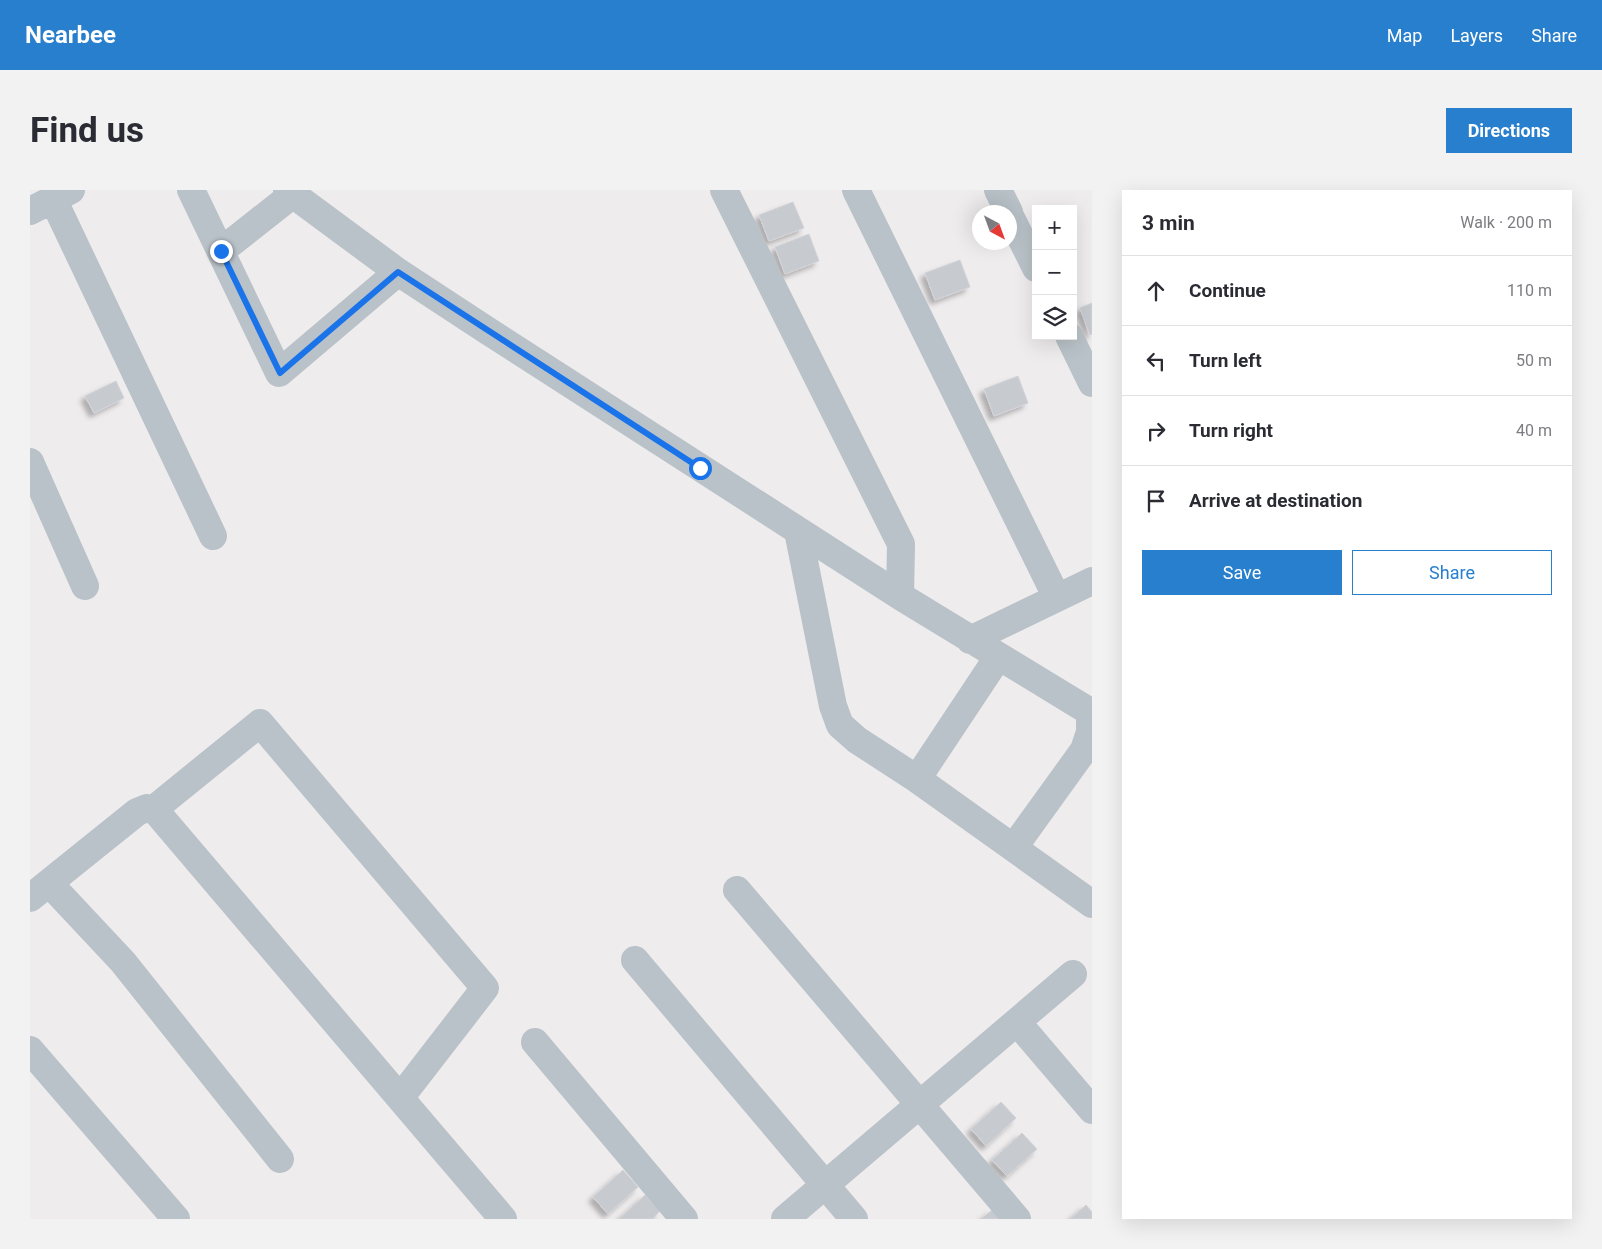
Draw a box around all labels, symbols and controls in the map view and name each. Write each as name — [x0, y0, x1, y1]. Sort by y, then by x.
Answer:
text: Nearbee — [25, 21, 116, 49]
text: Map — [1387, 25, 1422, 46]
text: Layers — [1450, 25, 1503, 46]
text: Share — [1531, 25, 1577, 46]
button: Directions — [1446, 108, 1572, 153]
text: Find us — [30, 110, 144, 151]
north arrow — [972, 205, 1017, 250]
map controls — [1032, 205, 1077, 340]
button: + — [1032, 205, 1077, 250]
text: 3 min — [1142, 211, 1195, 235]
text: Walk · 200 m — [1460, 213, 1552, 232]
route end — [210, 240, 233, 263]
button: − — [1032, 250, 1077, 295]
icon: ahead — [1142, 277, 1170, 305]
text: Continue — [1189, 279, 1266, 302]
text: 110 m — [1507, 281, 1552, 300]
button: layers — [1032, 295, 1077, 340]
icon: left — [1142, 347, 1170, 375]
text: Turn left — [1189, 349, 1262, 372]
text: 50 m — [1516, 351, 1552, 370]
icon: right — [1142, 417, 1170, 445]
text: Turn right — [1189, 419, 1273, 442]
text: 40 m — [1516, 421, 1552, 440]
route start — [689, 457, 712, 480]
icon: arrive — [1142, 487, 1170, 515]
text: Arrive at destination — [1189, 489, 1362, 512]
button: Save — [1142, 550, 1342, 595]
button: Share — [1352, 550, 1552, 595]

